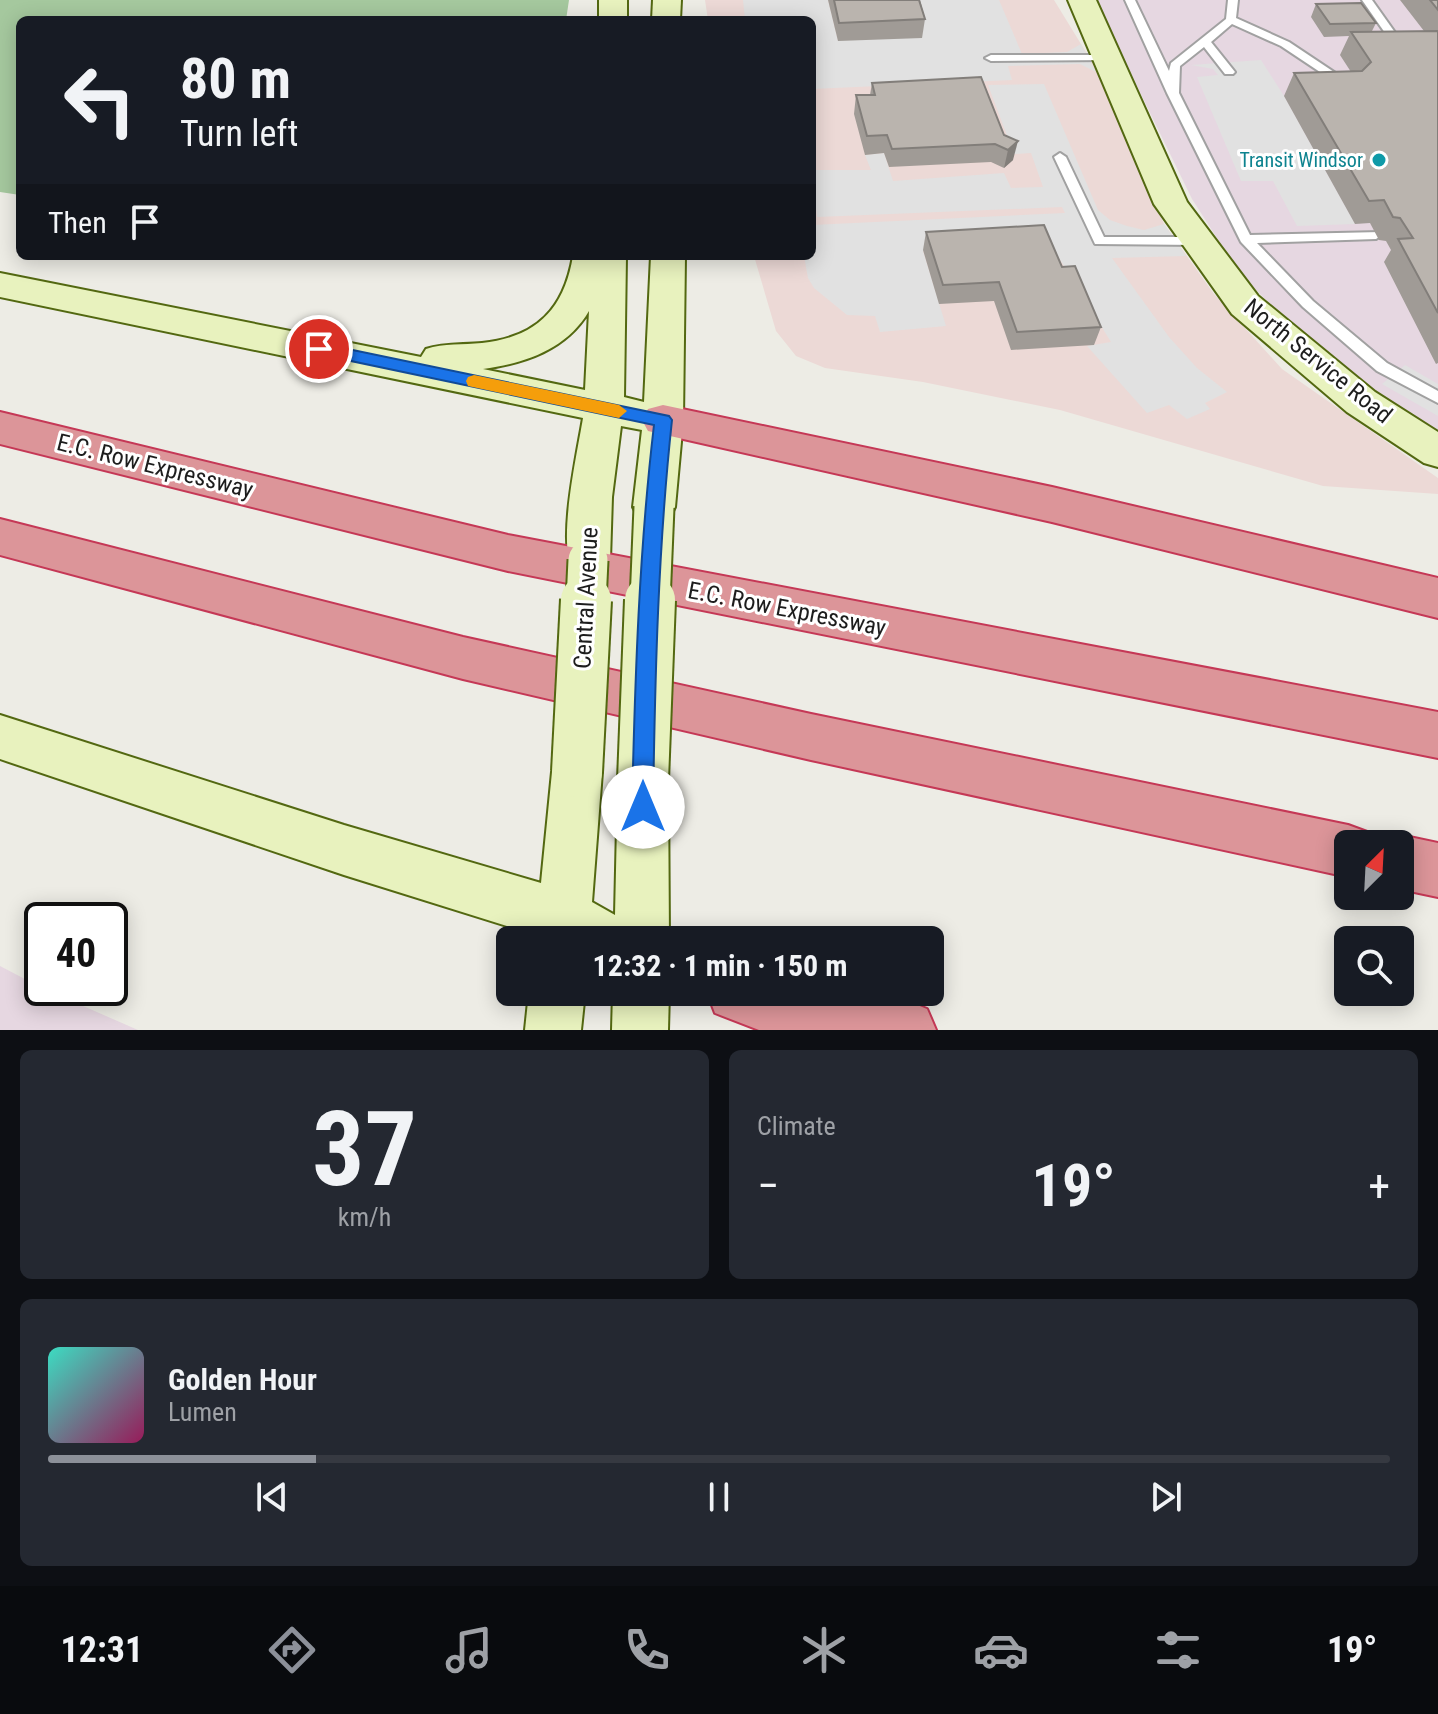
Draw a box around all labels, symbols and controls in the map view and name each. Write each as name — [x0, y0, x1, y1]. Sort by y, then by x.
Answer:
text: 80 m — [180, 46, 291, 112]
icon: left — [48, 48, 152, 152]
text: Turn left — [180, 113, 298, 155]
place label: Transit Windsor — [1239, 148, 1363, 172]
marker: Transit Windsor — [1370, 151, 1388, 169]
icon: arrive — [123, 200, 167, 244]
text: Then — [48, 205, 107, 240]
street label: North Service Road — [1238, 293, 1398, 429]
pin — [285, 315, 353, 383]
icon: arrive — [297, 327, 341, 371]
street label: E.C. Row Expressway — [54, 428, 256, 504]
street label: Central Avenue — [568, 526, 604, 670]
street label: E.C. Row Expressway — [686, 576, 888, 642]
position arrow — [601, 765, 685, 849]
north arrow — [1334, 830, 1414, 910]
map controls — [1334, 830, 1414, 1006]
speed limit sign: 40 — [24, 902, 128, 1006]
button: search — [1334, 926, 1414, 1006]
text: 12:32 · 1 min · 150 m — [593, 948, 847, 983]
text: 37 — [312, 1089, 417, 1210]
text: Climate — [757, 1111, 836, 1141]
text: 19° — [1032, 1150, 1116, 1221]
text: − — [757, 1160, 779, 1212]
text: + — [1368, 1160, 1390, 1212]
text: km/h — [338, 1202, 391, 1232]
text: Golden Hour — [168, 1362, 317, 1397]
text: Lumen — [168, 1397, 237, 1427]
icon: previous — [250, 1475, 294, 1519]
icon: pause — [697, 1475, 741, 1519]
icon: next — [1144, 1475, 1188, 1519]
icon: directions — [264, 1622, 320, 1678]
icon: music — [441, 1622, 497, 1678]
icon: phone — [619, 1622, 675, 1678]
icon: climate — [796, 1622, 852, 1678]
icon: car — [973, 1622, 1029, 1678]
icon: filters — [1150, 1622, 1206, 1678]
text: 12:31 — [61, 1629, 143, 1671]
text: 19° — [1327, 1629, 1377, 1671]

